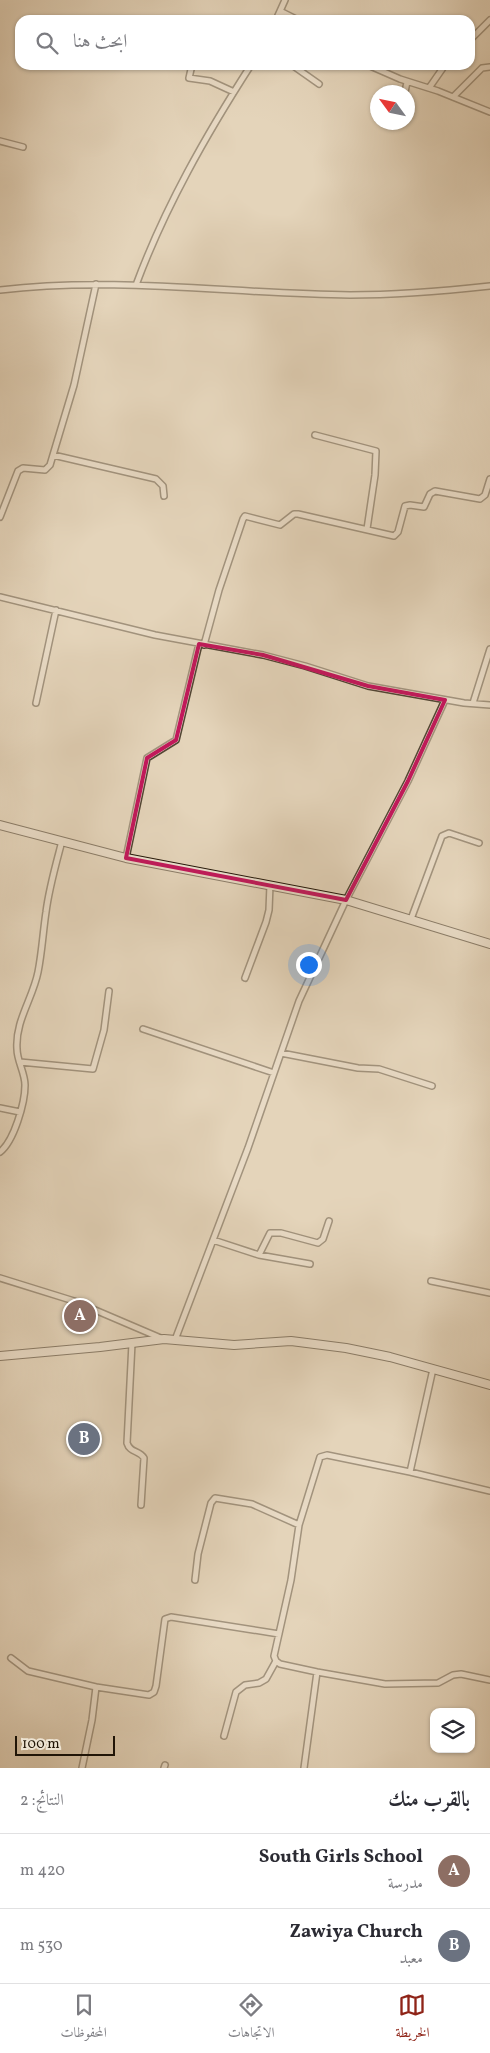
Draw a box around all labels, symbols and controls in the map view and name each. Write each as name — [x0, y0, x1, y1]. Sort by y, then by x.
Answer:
search box — [15, 15, 475, 70]
icon: search — [33, 29, 61, 57]
text: ابحث هنا — [73, 29, 127, 55]
north arrow — [370, 85, 415, 130]
your location — [296, 952, 322, 978]
pin: A — [64, 1297, 96, 1335]
pin: B — [68, 1420, 100, 1458]
map controls — [430, 1708, 475, 1753]
button: layers — [430, 1708, 475, 1753]
scale bar — [15, 1733, 115, 1756]
text: 100 m — [22, 1735, 60, 1754]
text: بالقرب منك — [388, 1786, 470, 1815]
text: النتائج: 2 — [20, 1790, 64, 1812]
text: South Girls School — [259, 1844, 423, 1870]
text: 420 m — [20, 1860, 65, 1882]
text: A — [448, 1860, 460, 1882]
text: مدرسة — [388, 1873, 423, 1895]
text: Zawiya Church — [289, 1919, 423, 1945]
text: 530 m — [20, 1935, 63, 1957]
text: B — [449, 1935, 459, 1957]
text: معبد — [399, 1948, 423, 1970]
tab: المحفوظات — [61, 1991, 107, 2046]
tab: الاتجاهات — [228, 1991, 274, 2046]
tab: الخريطة — [395, 1991, 430, 2046]

